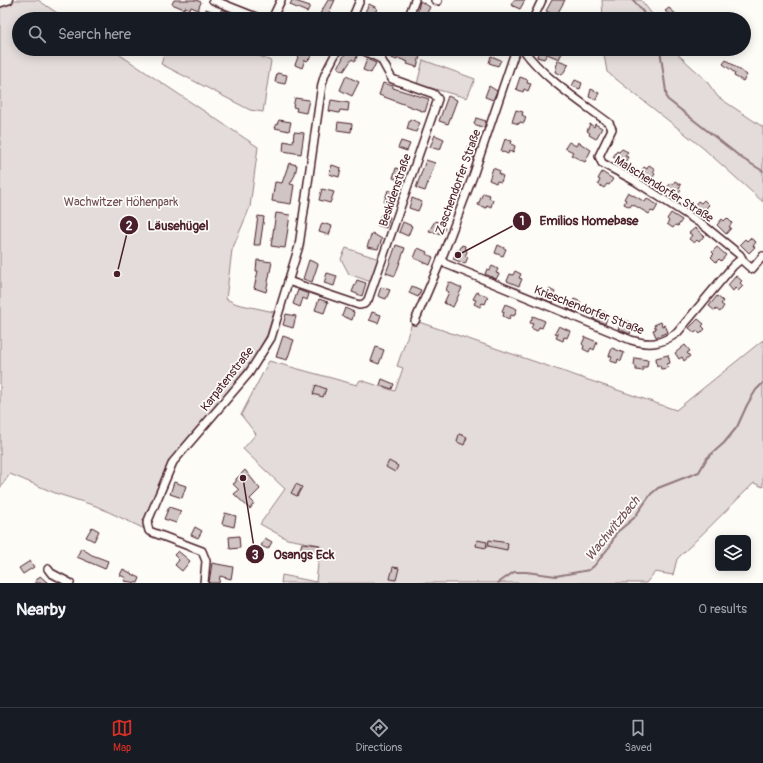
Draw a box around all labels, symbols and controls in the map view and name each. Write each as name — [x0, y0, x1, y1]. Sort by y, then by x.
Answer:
search box — [12, 12, 751, 56]
icon: search — [26, 23, 48, 45]
text: Search here — [58, 25, 131, 44]
street label: Zaschendorfer Straße — [432, 127, 484, 237]
street label: Beskidenstraße — [376, 152, 415, 229]
street label: Malschendorfer Straße — [611, 153, 716, 226]
park label: Wachwitzer Höhenpark — [64, 195, 178, 210]
callout: Emilios Homebase — [512, 208, 647, 233]
callout: Läusehügel — [119, 213, 216, 238]
text: Emilios Homebase — [539, 213, 639, 229]
text: 1 — [520, 214, 524, 229]
text: Läusehügel — [147, 218, 209, 234]
text: 2 — [126, 219, 133, 234]
street label: Krieschendorfer Straße — [532, 283, 646, 338]
street label: Karpatenstraße — [198, 344, 257, 414]
water label: Wachwitzbach — [582, 493, 644, 564]
map controls — [715, 535, 751, 571]
button: layers — [715, 535, 751, 571]
callout: Osangs Eck — [245, 542, 342, 567]
text: Osangs Eck — [273, 547, 335, 563]
text: 3 — [252, 548, 259, 563]
text: Nearby — [16, 599, 65, 620]
text: 0 results — [698, 601, 747, 617]
tab: Map — [111, 717, 133, 754]
tab: Directions — [355, 717, 402, 754]
tab: Saved — [625, 717, 652, 754]

